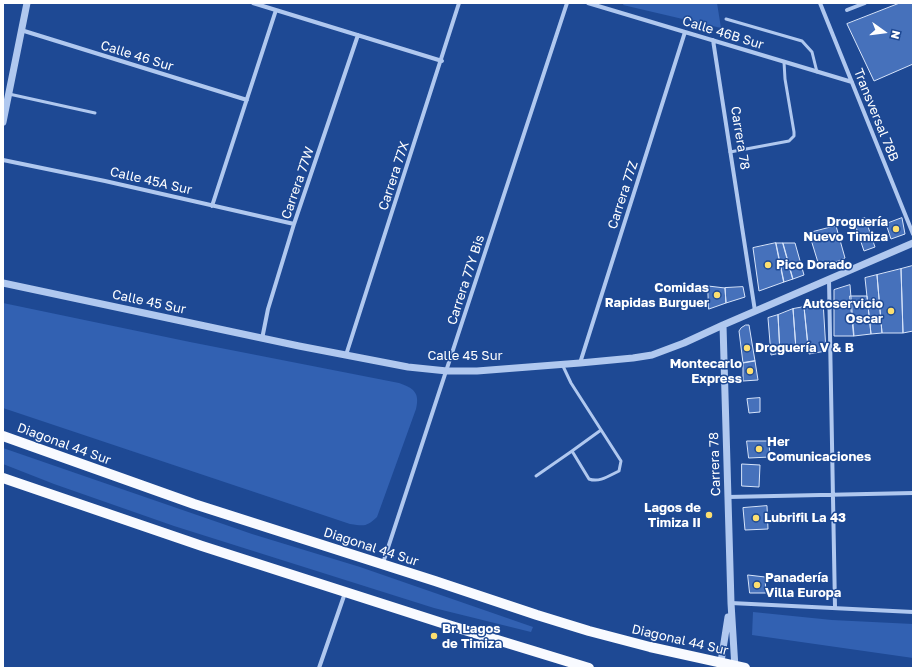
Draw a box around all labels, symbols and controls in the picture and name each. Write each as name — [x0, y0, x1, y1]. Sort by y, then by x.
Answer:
north arrow — [864, 12, 904, 52]
street label: Calle 46B Sur — [680, 13, 766, 53]
text: N — [889, 29, 903, 41]
street label: Calle 46 Sur — [99, 38, 175, 74]
street label: Transversal 78B — [850, 66, 902, 164]
street label: Carrera 78 — [727, 105, 753, 171]
street label: Carrera 77X — [376, 140, 412, 212]
street label: Carrera 77W — [278, 145, 318, 221]
street label: Carrera 77Z — [605, 159, 641, 231]
street label: Calle 45A Sur — [108, 164, 194, 198]
place label: Droguería Nuevo Timiza — [803, 214, 888, 245]
marker: Droguería Nuevo Timiza — [891, 224, 901, 234]
street label: Carrera 77Y Bis — [444, 233, 488, 327]
place label: Pico Dorado — [776, 257, 852, 273]
marker: Pico Dorado — [763, 260, 773, 270]
place label: Comidas Rapidas Burguer — [605, 280, 709, 311]
street label: Calle 45 Sur — [111, 287, 187, 317]
marker: Comidas Rapidas Burguer — [712, 290, 722, 300]
place label: Autoservicio Oscar — [803, 296, 883, 327]
marker: Autoservicio Oscar — [886, 306, 896, 316]
place label: Droguería V & B — [755, 340, 854, 356]
marker: Droguería V & B — [742, 343, 752, 353]
street label: Calle 45 Sur — [427, 348, 503, 364]
place label: Montecarlo Express — [670, 356, 742, 387]
marker: Montecarlo Express — [745, 366, 755, 376]
street label: Diagonal 44 Sur — [15, 420, 113, 468]
street label: Carrera 78 — [706, 432, 724, 496]
place label: Her Comunicaciones — [767, 434, 871, 465]
marker: Her Comunicaciones — [754, 444, 764, 454]
place label: Lagos de Timiza II — [644, 500, 701, 531]
marker: Lagos de Timiza II — [704, 510, 714, 520]
place label: Lubrifil La 43 — [764, 510, 846, 526]
marker: Lubrifil La 43 — [751, 513, 761, 523]
street label: Diagonal 44 Sur — [322, 524, 420, 570]
place label: Panadería Villa Europa — [765, 570, 841, 601]
marker: Panadería Villa Europa — [752, 580, 762, 590]
place label: Br. Lagos de Timiza — [442, 621, 502, 652]
street label: Diagonal 44 Sur — [630, 621, 730, 659]
marker: Br. Lagos de Timiza — [429, 631, 439, 641]

